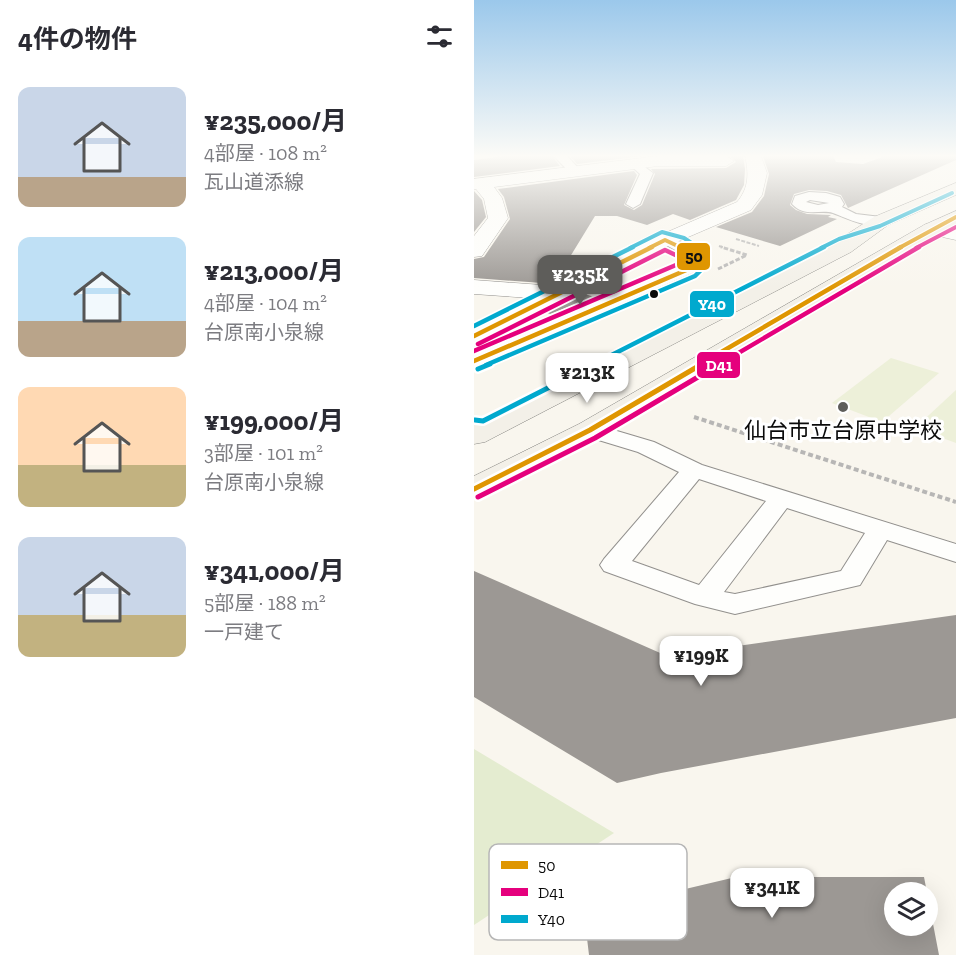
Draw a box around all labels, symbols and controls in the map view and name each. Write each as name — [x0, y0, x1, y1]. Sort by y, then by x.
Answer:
icon: filters — [423, 20, 456, 53]
text: 4件の物件 — [18, 23, 137, 55]
text: ¥235,000/月 — [204, 105, 347, 137]
icon: home — [66, 111, 138, 183]
text: 4部屋 · 108 m² — [204, 141, 327, 165]
text: 瓦山道添線 — [204, 170, 304, 194]
line badge: 50 — [676, 242, 711, 271]
text: 50 — [685, 247, 703, 266]
text: ¥213,000/月 — [204, 255, 344, 287]
pin: ¥235K — [538, 255, 622, 306]
icon: home — [66, 261, 138, 333]
text: ¥235K — [551, 262, 609, 286]
unlabelled marker — [648, 288, 660, 300]
line badge: Y40 — [689, 290, 735, 318]
text: 4部屋 · 104 m² — [204, 291, 327, 315]
text: Y40 — [698, 295, 726, 314]
text: 台原南小泉線 — [204, 320, 324, 344]
line badge: D41 — [696, 351, 741, 379]
pin: ¥213K — [545, 353, 629, 404]
text: D41 — [706, 356, 733, 375]
text: ¥213K — [560, 360, 614, 384]
marker: 仙台市立台原中学校 — [836, 400, 850, 414]
text: ¥199,000/月 — [204, 405, 344, 437]
icon: home — [66, 411, 138, 483]
place label: 仙台市立台原中学校 — [744, 417, 942, 444]
text: 3部屋 · 101 m² — [204, 441, 323, 465]
text: 台原南小泉線 — [204, 470, 324, 494]
text: ¥341,000/月 — [204, 555, 345, 587]
icon: home — [66, 561, 138, 633]
text: 5部屋 · 188 m² — [204, 591, 326, 615]
text: 一戸建て — [204, 620, 284, 644]
pin: ¥199K — [659, 636, 743, 687]
text: ¥199K — [674, 643, 728, 667]
legend — [489, 844, 687, 940]
text: 50 — [538, 856, 555, 875]
pin: ¥341K — [730, 868, 814, 919]
text: ¥341K — [744, 875, 800, 899]
map controls — [884, 882, 938, 936]
button: layers — [884, 882, 938, 936]
text: D41 — [538, 883, 564, 902]
text: Y40 — [537, 910, 565, 929]

